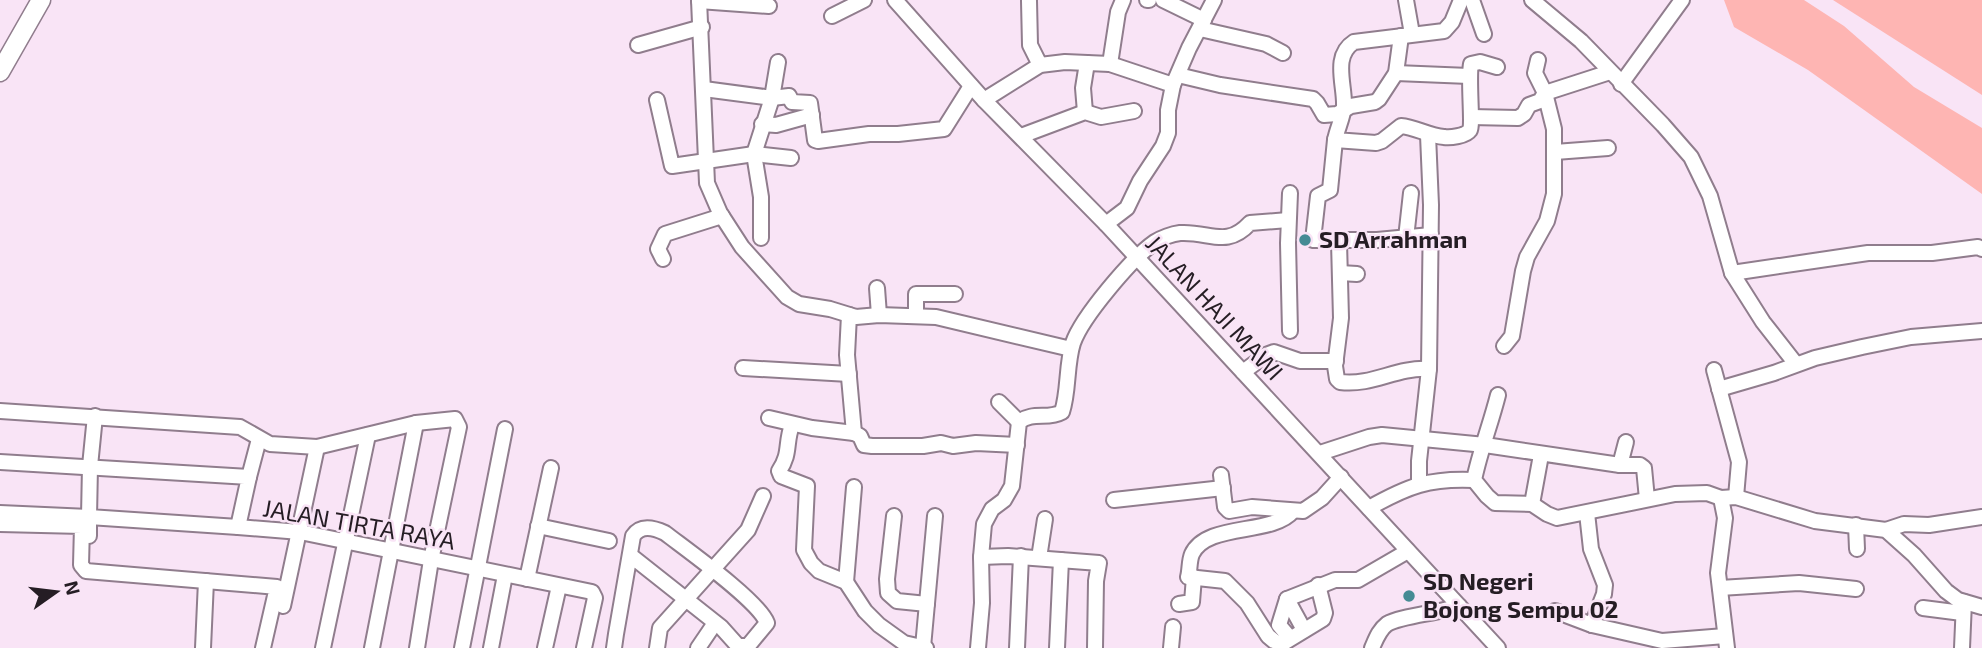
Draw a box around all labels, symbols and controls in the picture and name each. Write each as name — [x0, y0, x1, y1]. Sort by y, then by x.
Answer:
place label: SD Arrahman — [1319, 224, 1468, 253]
street label: JALAN HAJI MAWI — [1140, 228, 1290, 386]
marker: SD Arrahman — [1297, 232, 1313, 248]
street label: JALAN TIRTA RAYA — [261, 492, 458, 555]
north arrow — [21, 557, 91, 627]
place label: SD Negeri Bojong Sempu 02 — [1423, 566, 1619, 623]
text: N — [60, 578, 86, 597]
marker: SD Negeri Bojong Sempu 02 — [1401, 588, 1417, 604]

